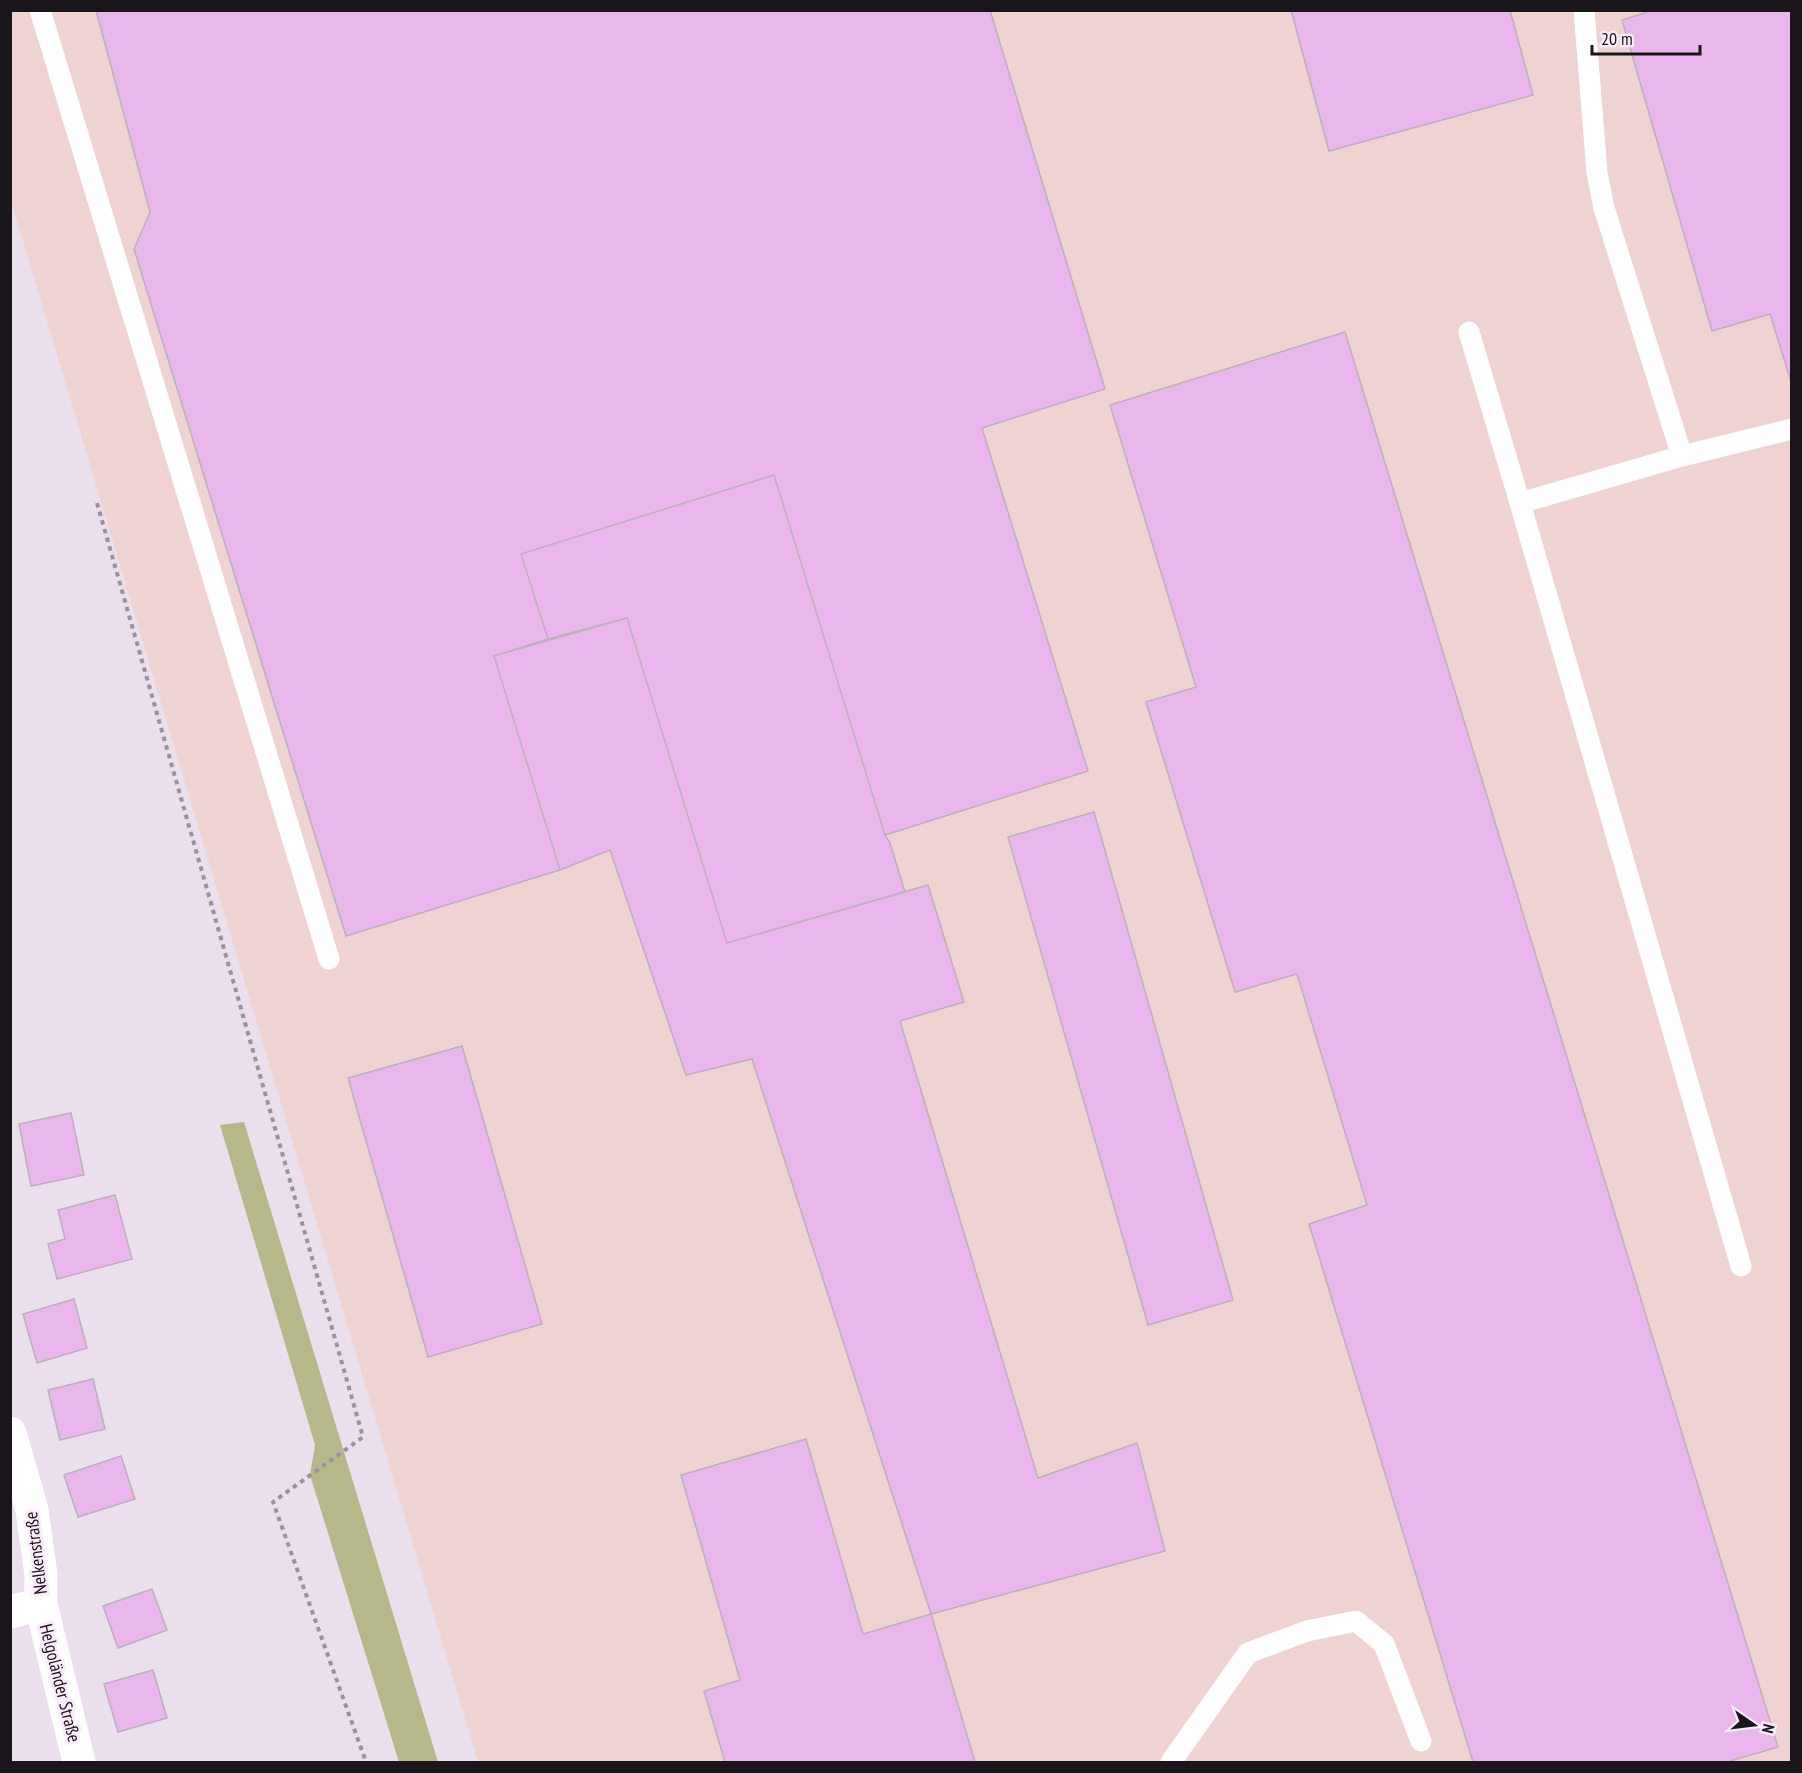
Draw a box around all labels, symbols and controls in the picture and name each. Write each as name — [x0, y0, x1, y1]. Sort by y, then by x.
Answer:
scale bar — [1592, 18, 1700, 56]
text: 20 m — [1601, 27, 1633, 50]
street label: Nelkenstraße — [19, 1511, 52, 1596]
street label: Helgoländer Straße — [35, 1621, 86, 1744]
north arrow — [1724, 1695, 1784, 1755]
text: N — [1758, 1722, 1779, 1735]

